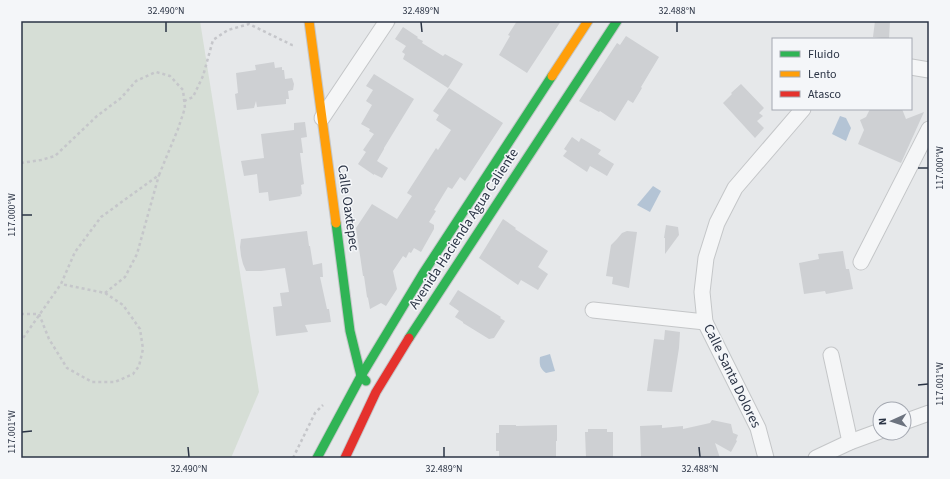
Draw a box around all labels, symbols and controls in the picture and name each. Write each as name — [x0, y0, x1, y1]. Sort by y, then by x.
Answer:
text: 32.490°N — [147, 4, 185, 18]
text: 32.489°N — [402, 4, 440, 18]
text: 32.488°N — [658, 4, 696, 18]
legend — [772, 38, 912, 110]
text: Fluido — [808, 46, 840, 63]
text: Lento — [808, 66, 837, 83]
text: Atasco — [808, 86, 841, 103]
street label: Avenida Hacienda Agua Caliente — [404, 145, 524, 313]
text: 117.000°W — [933, 146, 947, 190]
street label: Calle Oaxtepec — [332, 164, 364, 253]
text: 117.000°W — [5, 193, 19, 237]
street label: Calle Santa Dolores — [698, 321, 766, 431]
text: 117.001°W — [933, 362, 947, 406]
north arrow — [872, 401, 912, 441]
text: 117.001°W — [5, 410, 19, 454]
text: N — [875, 417, 890, 426]
text: 32.490°N — [170, 462, 208, 476]
text: 32.489°N — [425, 462, 463, 476]
text: 32.488°N — [681, 462, 719, 476]

